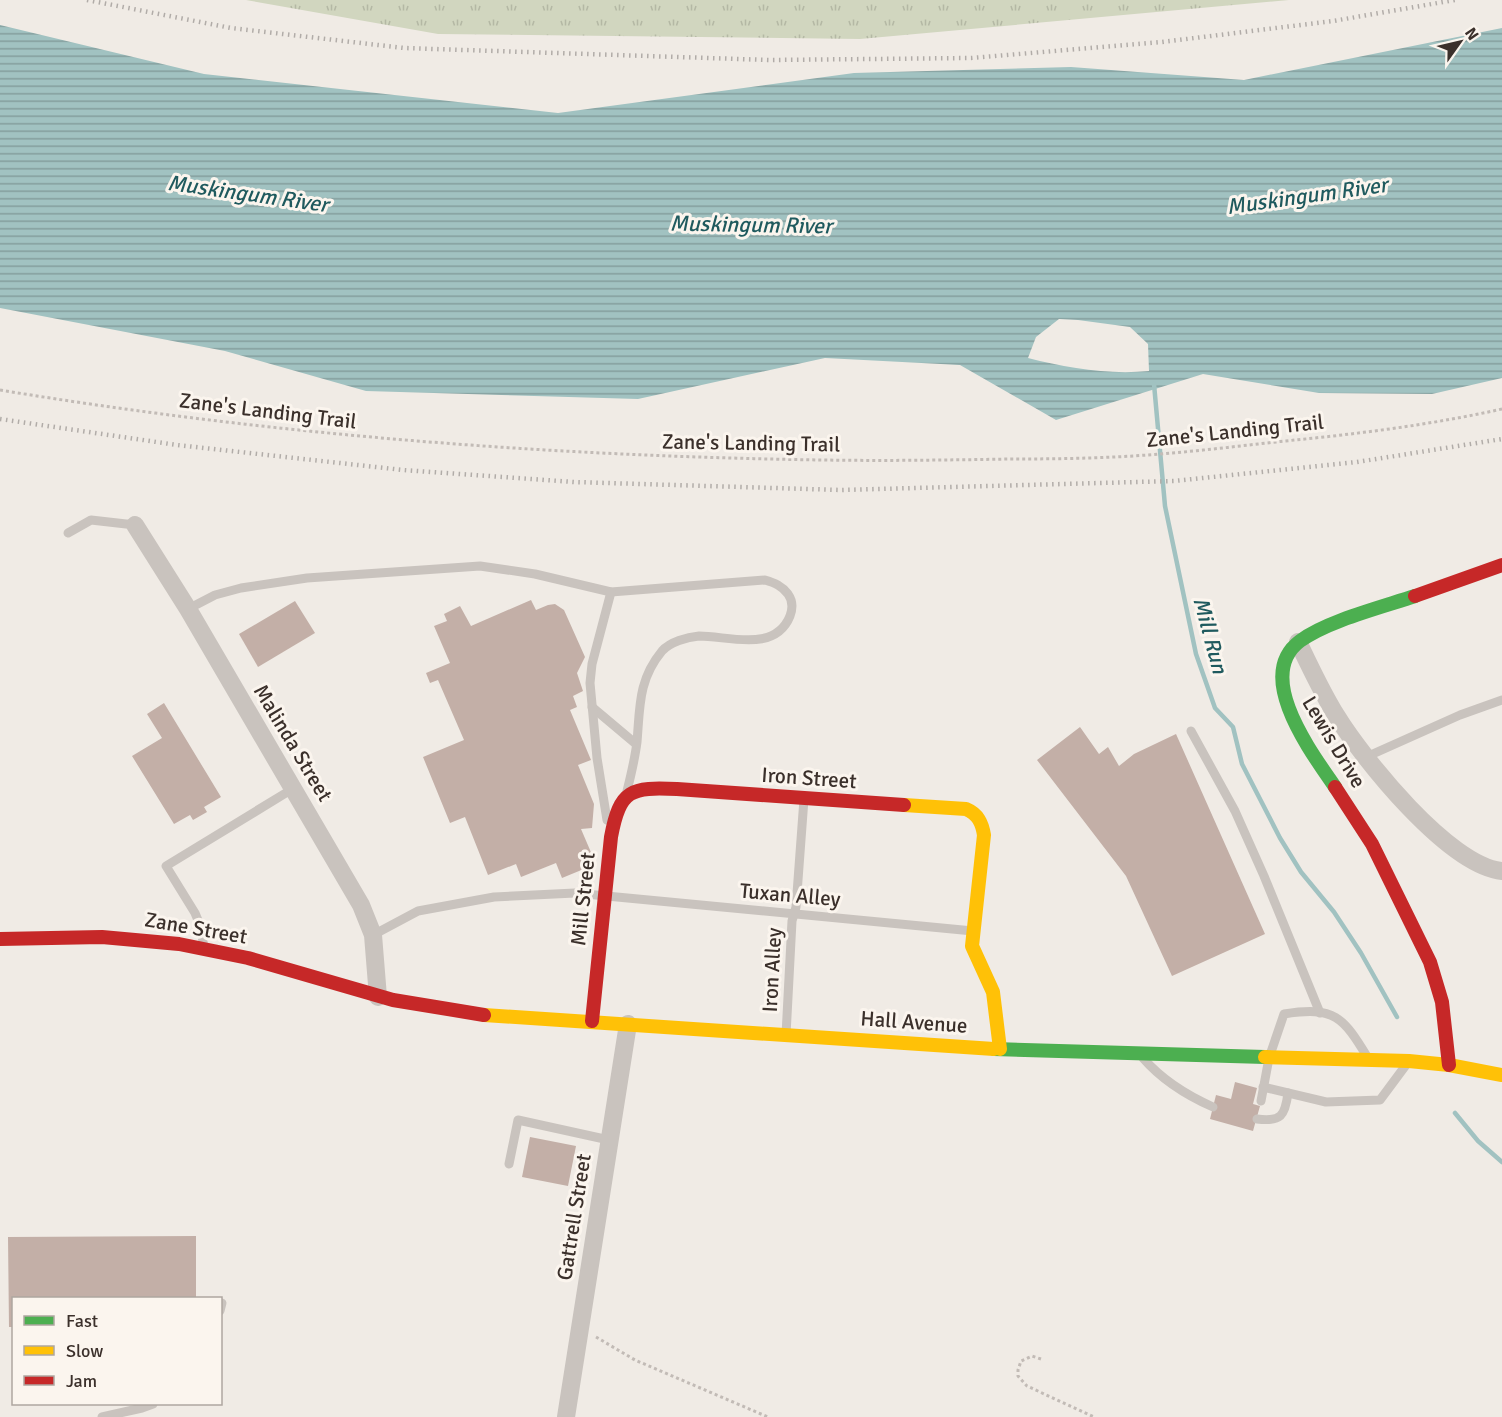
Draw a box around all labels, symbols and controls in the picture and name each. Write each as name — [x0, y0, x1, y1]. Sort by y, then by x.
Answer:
north arrow — [1430, 12, 1490, 72]
text: N — [1460, 24, 1483, 44]
water label: Muskingum River — [166, 169, 333, 219]
water label: Muskingum River — [1225, 170, 1392, 220]
water label: Muskingum River — [670, 210, 835, 239]
street label: Zane's Landing Trail — [178, 387, 358, 435]
street label: Zane's Landing Trail — [1145, 409, 1325, 453]
street label: Zane's Landing Trail — [662, 428, 840, 458]
water label: Mill Run — [1187, 594, 1234, 677]
street label: Malinda Street — [248, 680, 338, 806]
street label: Lewis Drive — [1296, 691, 1372, 793]
street label: Iron Street — [761, 762, 857, 794]
street label: Mill Street — [565, 851, 601, 947]
street label: Tuxan Alley — [739, 878, 842, 912]
street label: Zane Street — [143, 906, 249, 950]
street label: Iron Alley — [757, 927, 787, 1013]
street label: Hall Avenue — [860, 1005, 968, 1039]
street label: Gattrell Street — [551, 1152, 597, 1282]
legend — [12, 1297, 222, 1405]
text: Fast — [66, 1310, 98, 1332]
text: Slow — [66, 1340, 103, 1362]
text: Jam — [66, 1370, 97, 1392]

